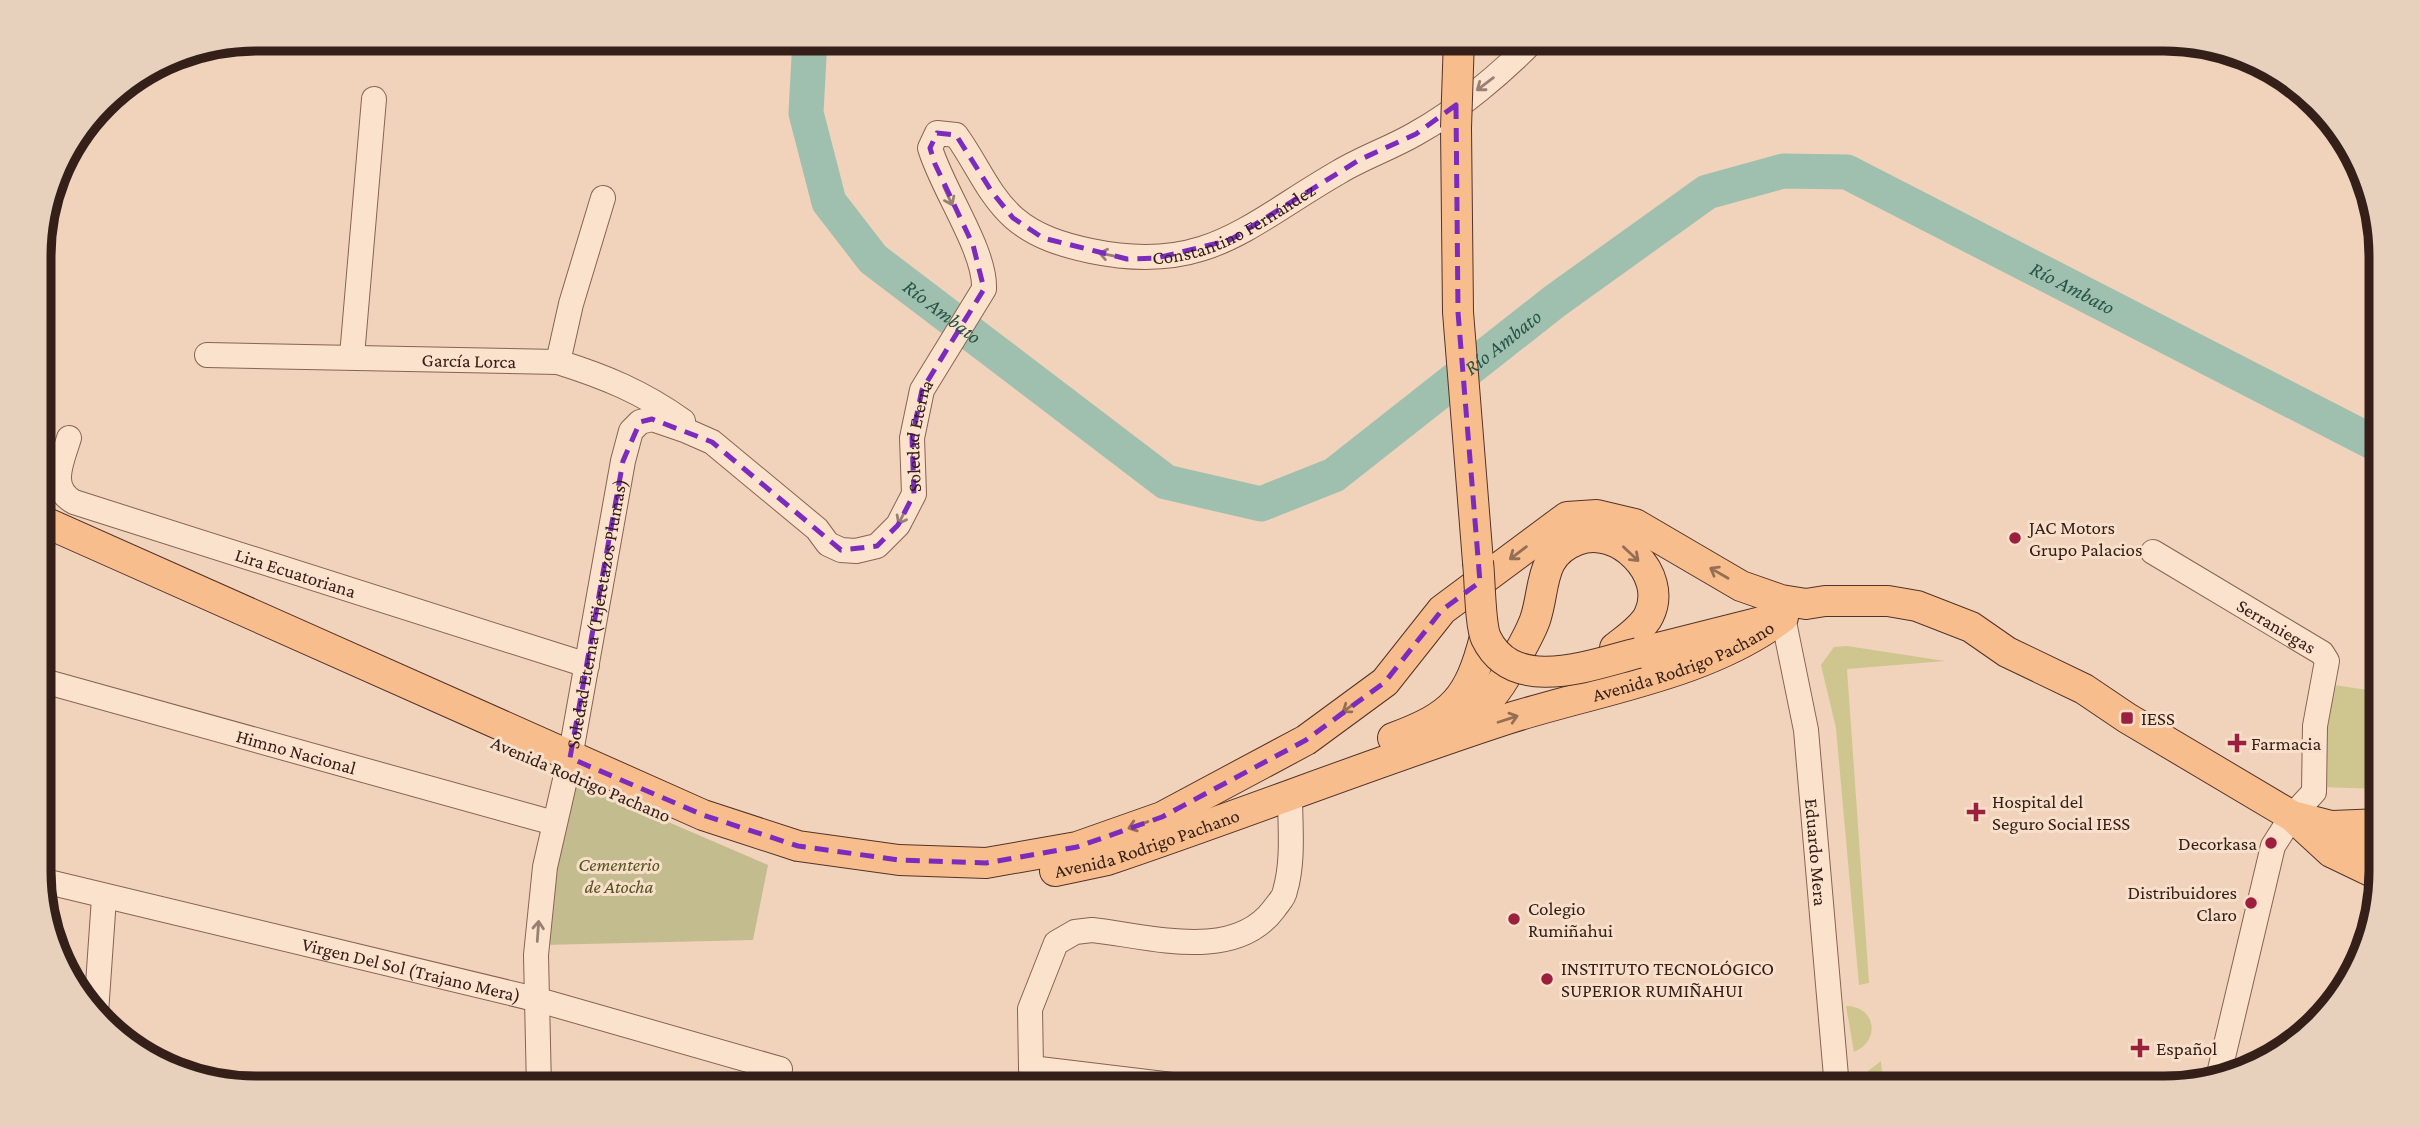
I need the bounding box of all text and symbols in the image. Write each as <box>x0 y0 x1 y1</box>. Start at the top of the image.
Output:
one-way arrow <box>1476 76 1495 91</box>
street label: Constantino Fernández <box>1152 179 1319 268</box>
one-way arrow <box>942 185 955 206</box>
one-way arrow <box>1098 247 1121 261</box>
water label: Río Ambato <box>2026 256 2119 320</box>
water label: Río Ambato <box>898 274 986 349</box>
water label: Río Ambato <box>1459 304 1546 380</box>
street label: García Lorca <box>422 349 517 372</box>
street label: Soledad Eterna <box>901 375 937 493</box>
street label: Soledad Eterna (Tijeretazos Plumas) <box>561 477 631 750</box>
one-way arrow <box>896 504 910 525</box>
place label: JAC Motors Grupo Palacios <box>2027 517 2142 560</box>
marker: JAC Motors Grupo Palacios <box>2007 530 2023 546</box>
street label: Lira Ecuatoriana <box>233 543 359 602</box>
one-way arrow <box>1509 546 1527 561</box>
one-way arrow <box>1622 546 1640 562</box>
one-way arrow <box>1709 566 1730 579</box>
street label: Serraniegas <box>2233 594 2320 657</box>
street label: Avenida Rodrigo Pachano <box>1590 616 1778 705</box>
one-way arrow <box>1342 698 1361 713</box>
place label: IESS <box>2141 708 2175 729</box>
marker: IESS <box>2119 710 2135 726</box>
one-way arrow <box>1497 712 1519 724</box>
street label: Himno Nacional <box>234 725 359 778</box>
street label: Avenida Rodrigo Pachano <box>488 732 674 826</box>
place label: Farmacia <box>2251 733 2321 754</box>
marker: Farmacia <box>2229 735 2245 751</box>
place label: Hospital del Seguro Social IESS <box>1992 791 2130 834</box>
street label: Eduardo Mera <box>1801 798 1832 907</box>
marker: Hospital del Seguro Social IESS <box>1966 802 1986 822</box>
street label: Avenida Rodrigo Pachano <box>1052 804 1242 881</box>
one-way arrow <box>1127 820 1149 832</box>
place label: Decorkasa <box>2178 833 2257 854</box>
marker: Decorkasa <box>2263 835 2279 851</box>
park label: Cementerio de Atocha <box>578 854 660 897</box>
place label: Distribuidores Claro <box>2128 882 2237 925</box>
marker: Distribuidores Claro <box>2243 895 2259 911</box>
place label: Colegio Rumiñahui <box>1528 898 1613 941</box>
marker: Colegio Rumiñahui <box>1506 911 1522 927</box>
one-way arrow <box>532 920 545 943</box>
street label: Virgen Del Sol (Trajano Mera) <box>300 933 523 1007</box>
place label: INSTITUTO TECNOLÓGICO SUPERIOR RUMIÑAHUI <box>1561 958 1774 1001</box>
marker: INSTITUTO TECNOLÓGICO SUPERIOR RUMIÑAHUI <box>1539 971 1555 987</box>
marker: Español <box>2130 1038 2150 1058</box>
place label: Español <box>2156 1038 2217 1059</box>

